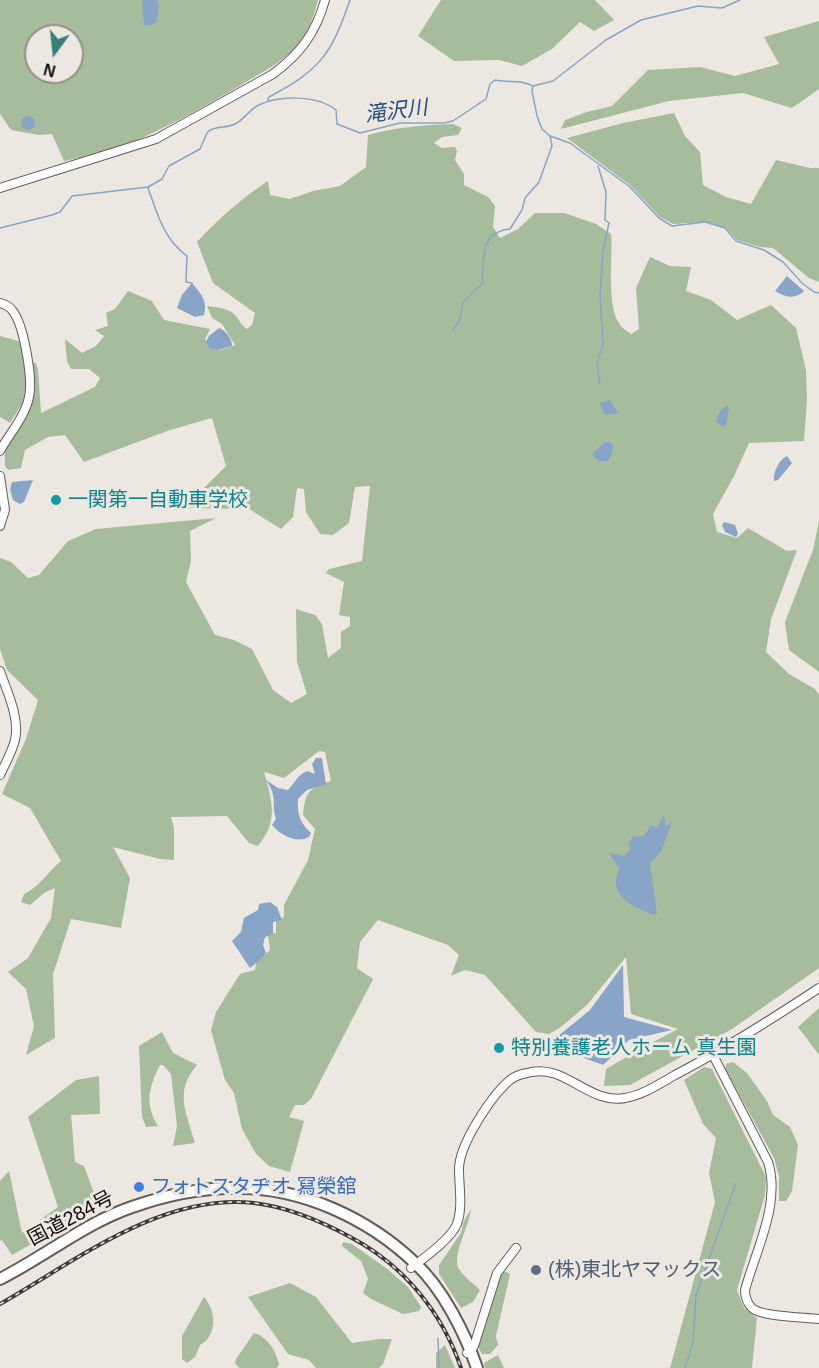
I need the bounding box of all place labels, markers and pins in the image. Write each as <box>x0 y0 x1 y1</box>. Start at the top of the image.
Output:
place label: 一関第一自動車学校 <box>68 488 248 512</box>
marker: 一関第一自動車学校 <box>49 493 63 507</box>
place label: 特別養護老人ホーム 真生園 <box>511 1036 757 1060</box>
marker: 特別養護老人ホーム 真生園 <box>492 1041 506 1055</box>
place label: フォトスタヂオ 冩榮舘 <box>151 1175 357 1199</box>
marker: フォトスタヂオ 冩榮舘 <box>132 1180 146 1194</box>
place label: (株)東北ヤマックス <box>548 1258 721 1282</box>
marker: (株)東北ヤマックス <box>529 1263 543 1277</box>

